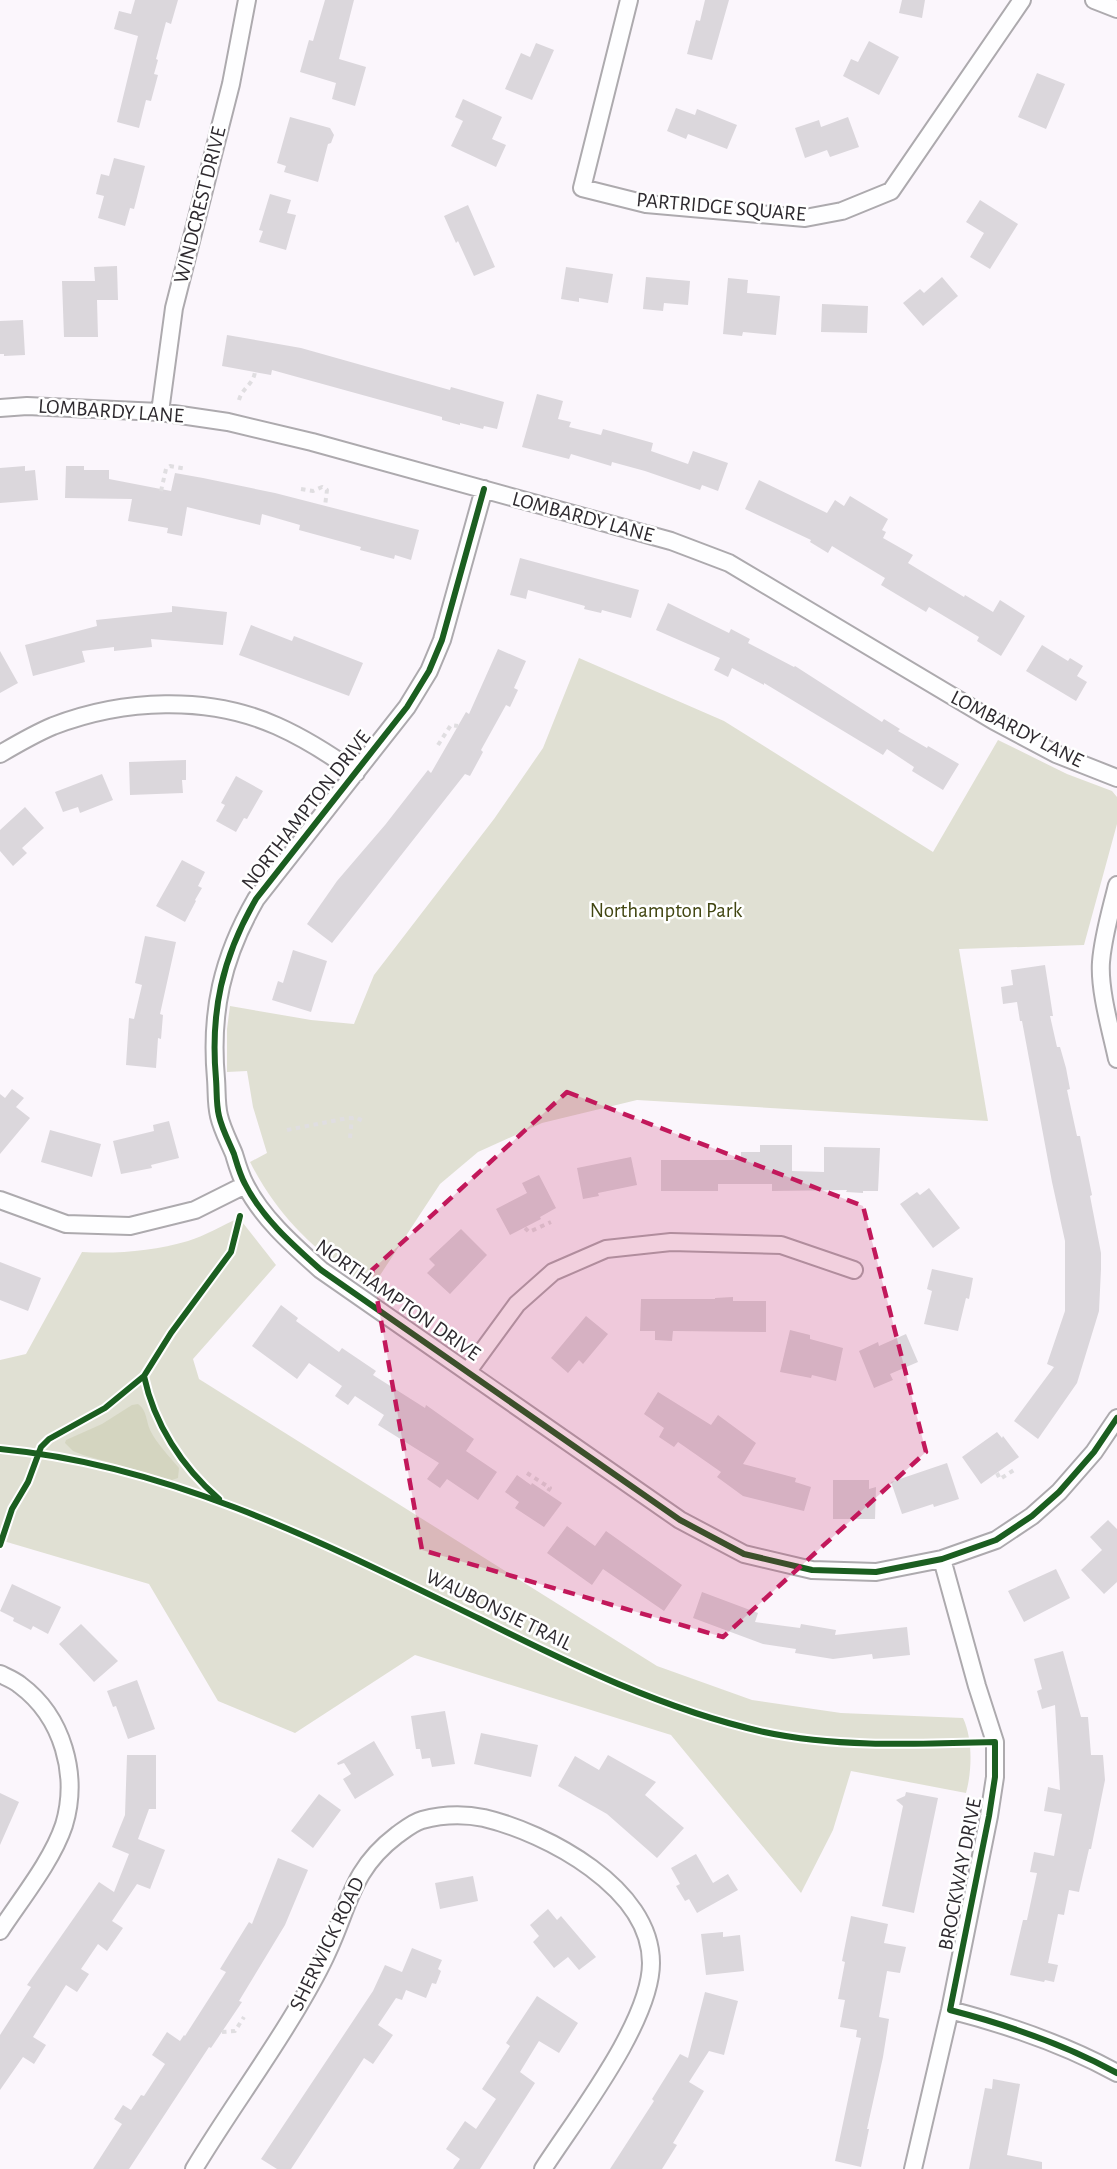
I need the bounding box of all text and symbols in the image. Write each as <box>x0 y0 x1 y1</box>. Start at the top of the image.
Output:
street label: WINDCREST DRIVE <box>170 124 230 286</box>
street label: PARTRIDGE SQUARE <box>635 189 807 225</box>
street label: LOMBARDY LANE <box>38 395 184 427</box>
street label: LOMBARDY LANE <box>510 488 656 546</box>
street label: LOMBARDY LANE <box>947 687 1087 771</box>
street label: NORTHAMPTON DRIVE <box>238 727 374 893</box>
park label: Northampton Park <box>590 900 743 921</box>
street label: NORTHAMPTON DRIVE <box>312 1235 484 1365</box>
street label: WAUBONSIE TRAIL <box>423 1566 576 1655</box>
street label: BROCKWAY DRIVE <box>935 1796 985 1952</box>
street label: SHERWICK ROAD <box>286 1874 368 2014</box>

